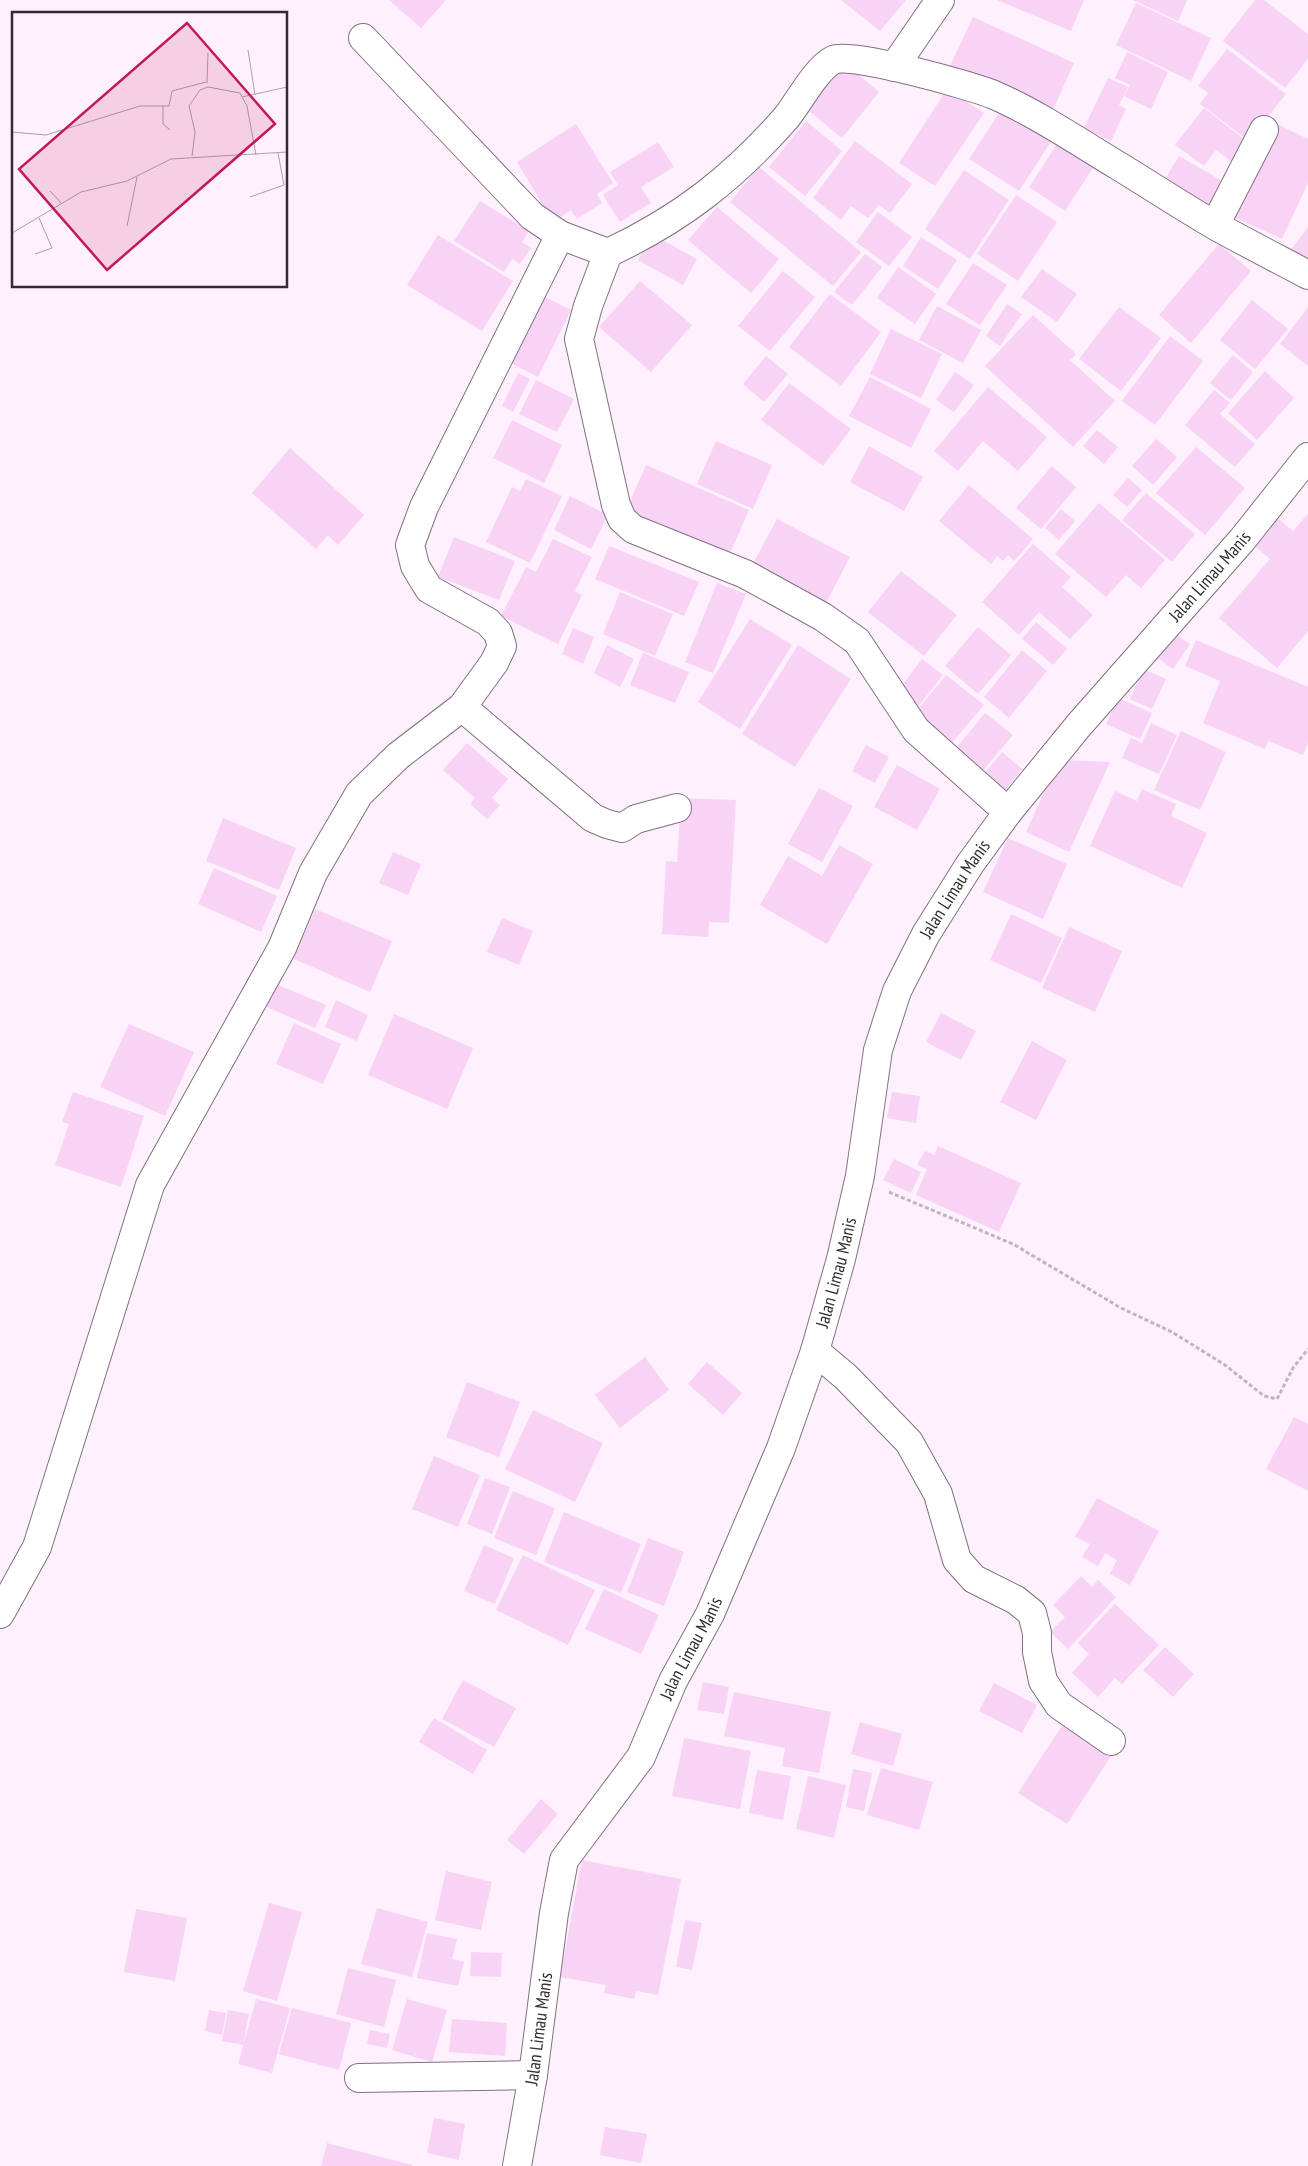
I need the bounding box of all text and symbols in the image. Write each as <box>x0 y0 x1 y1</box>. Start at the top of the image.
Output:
inset map <box>12 12 288 288</box>
street label: Jalan Limau Manis <box>1163 526 1256 627</box>
street label: Jalan Limau Manis <box>913 835 995 943</box>
street label: Jalan Limau Manis <box>810 1215 861 1331</box>
street label: Jalan Limau Manis <box>654 1593 727 1704</box>
street label: Jalan Limau Manis <box>519 1971 557 2088</box>

